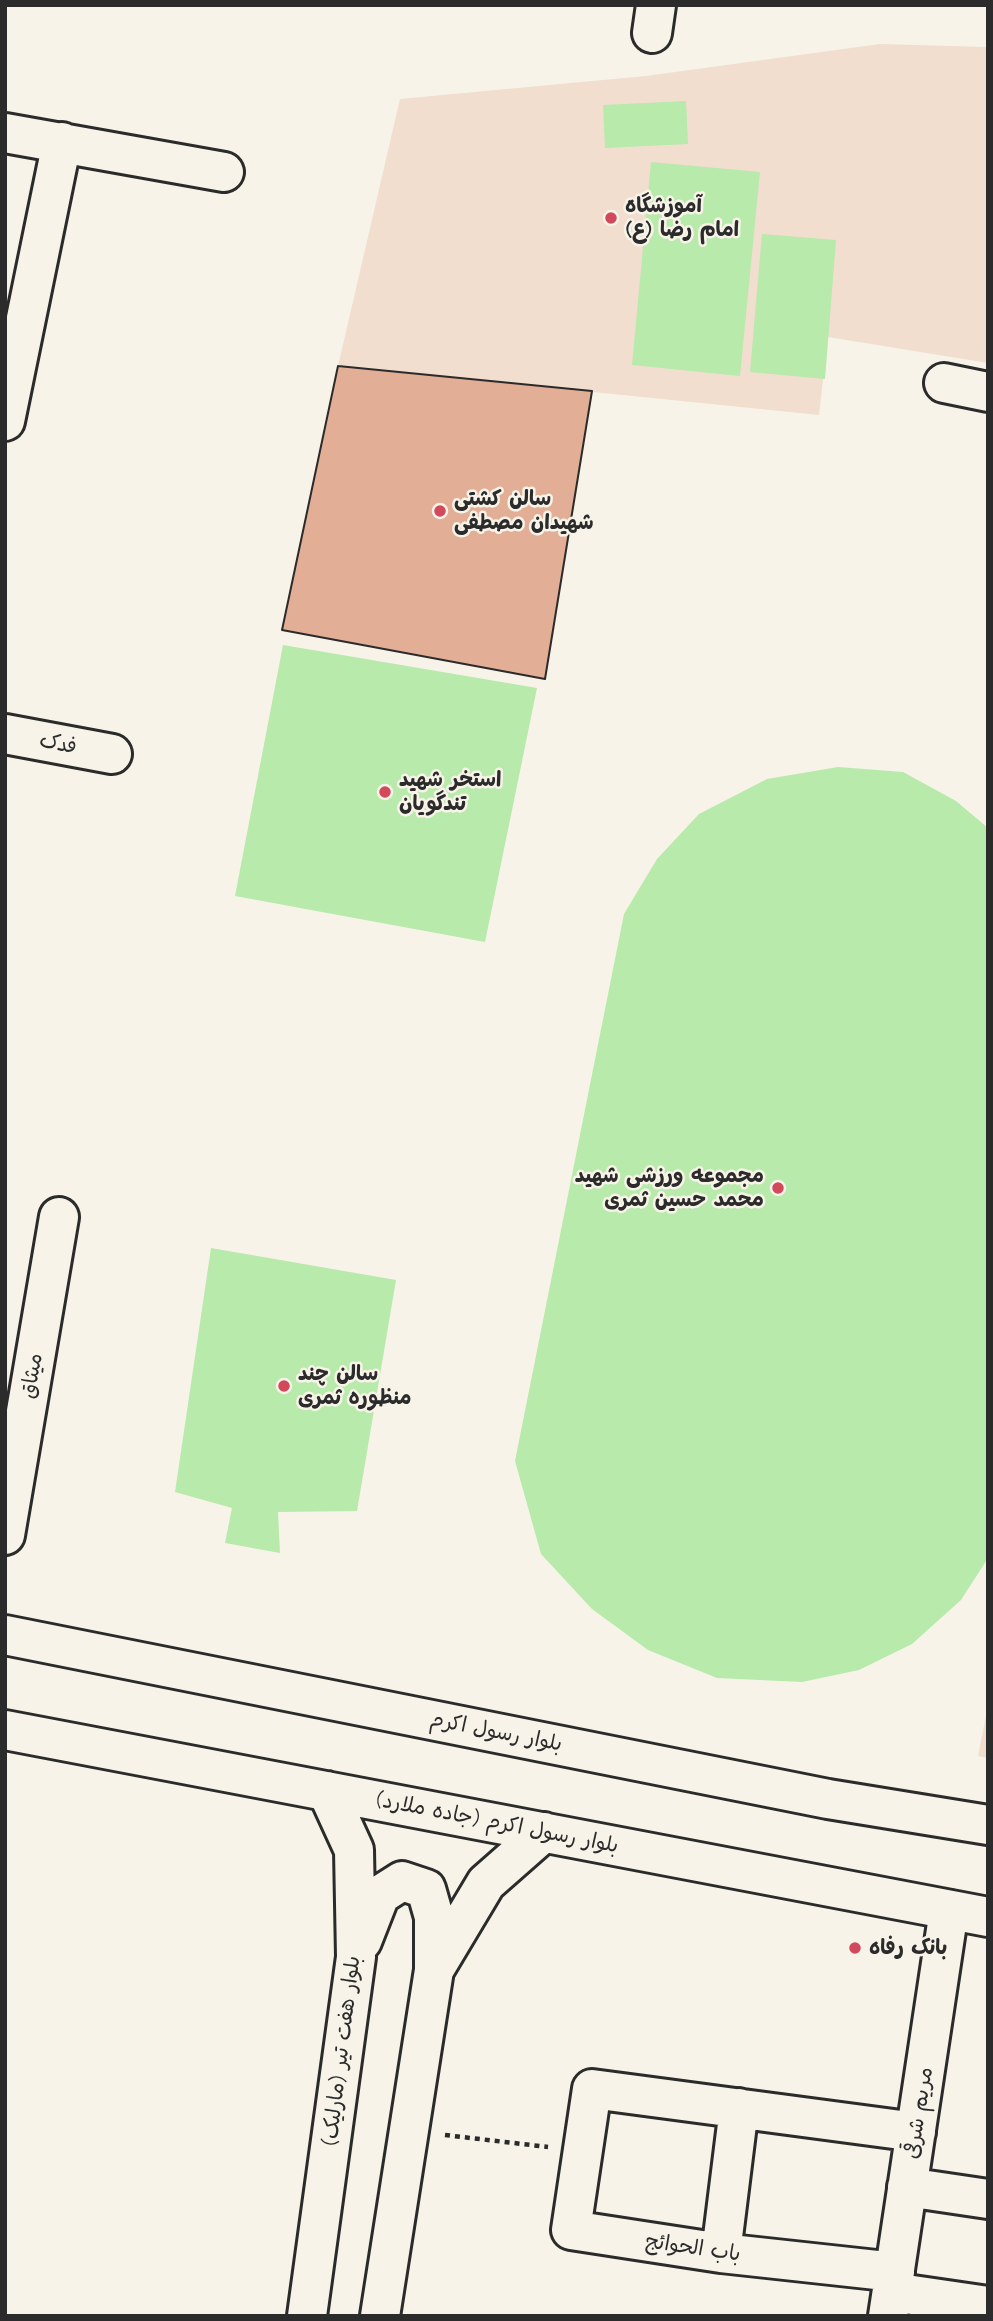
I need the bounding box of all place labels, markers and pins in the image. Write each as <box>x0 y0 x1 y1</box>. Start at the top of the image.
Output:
place label: آموزشگاه امام رضا (ع) <box>625 193 739 243</box>
marker: آموزشگاه امام رضا (ع) <box>603 210 619 226</box>
place label: سالن کشتی شهیدان مصطفی <box>454 486 594 536</box>
marker: سالن کشتی شهیدان مصطفی <box>432 503 448 519</box>
place label: استخر شهید تندگویان <box>399 767 501 817</box>
marker: استخر شهید تندگویان <box>377 784 393 800</box>
place label: مجموعه ورزشی شهید محمد حسین ثمری <box>575 1163 764 1213</box>
marker: مجموعه ورزشی شهید محمد حسین ثمری <box>770 1180 786 1196</box>
place label: سالن چند منظوره ثمری <box>298 1361 412 1411</box>
marker: سالن چند منظوره ثمری <box>276 1378 292 1394</box>
place label: بانک رفاه <box>869 1935 947 1961</box>
marker: بانک رفاه <box>847 1940 863 1956</box>

